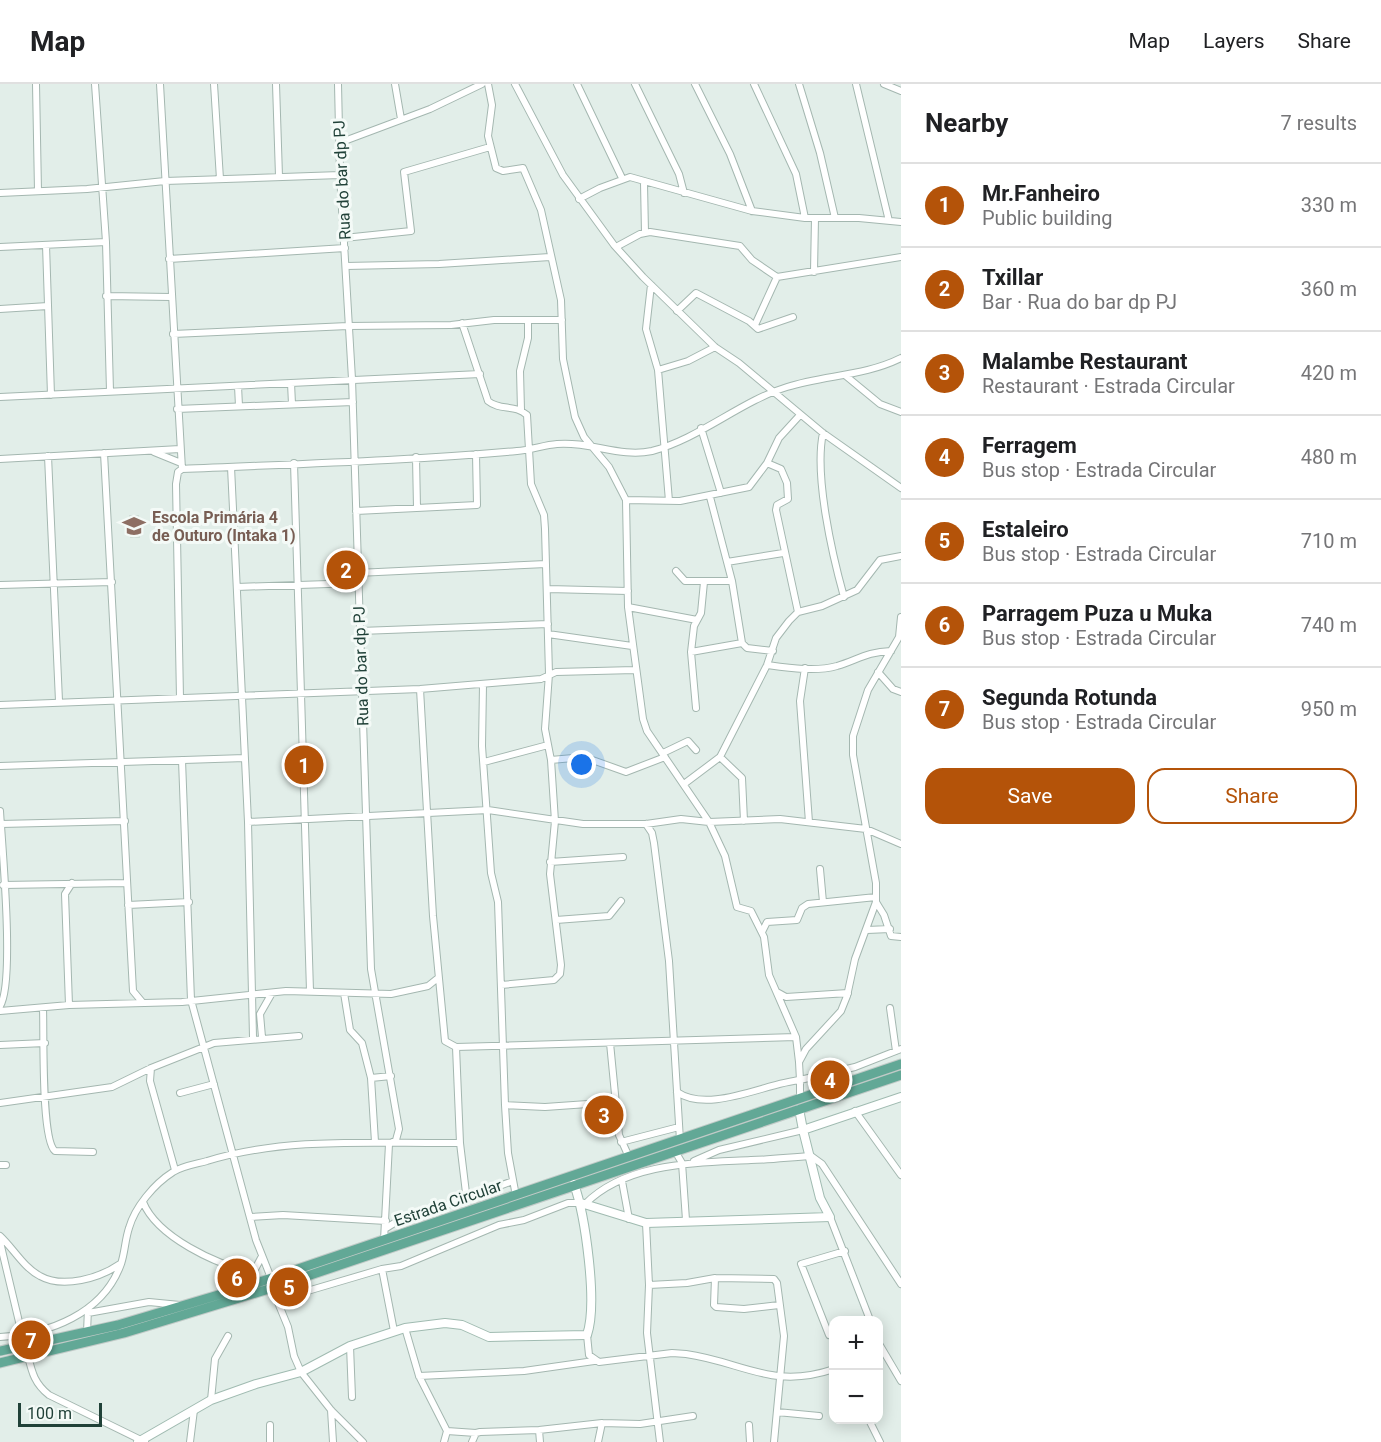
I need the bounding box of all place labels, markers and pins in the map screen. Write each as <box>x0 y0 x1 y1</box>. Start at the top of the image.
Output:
place label: Escola Primária 4 de Outuro (Intaka 1) <box>152 508 296 545</box>
school or university icon: Escola Primária 4 de Outuro (Intaka 1) <box>121 513 147 539</box>
pin: 2 <box>326 548 366 592</box>
pin: 1 <box>284 742 324 788</box>
pin: 4 <box>810 1058 850 1102</box>
pin: 3 <box>584 1092 624 1138</box>
pin: 6 <box>218 1256 256 1300</box>
pin: 5 <box>270 1264 308 1310</box>
pin: 7 <box>12 1318 51 1362</box>

